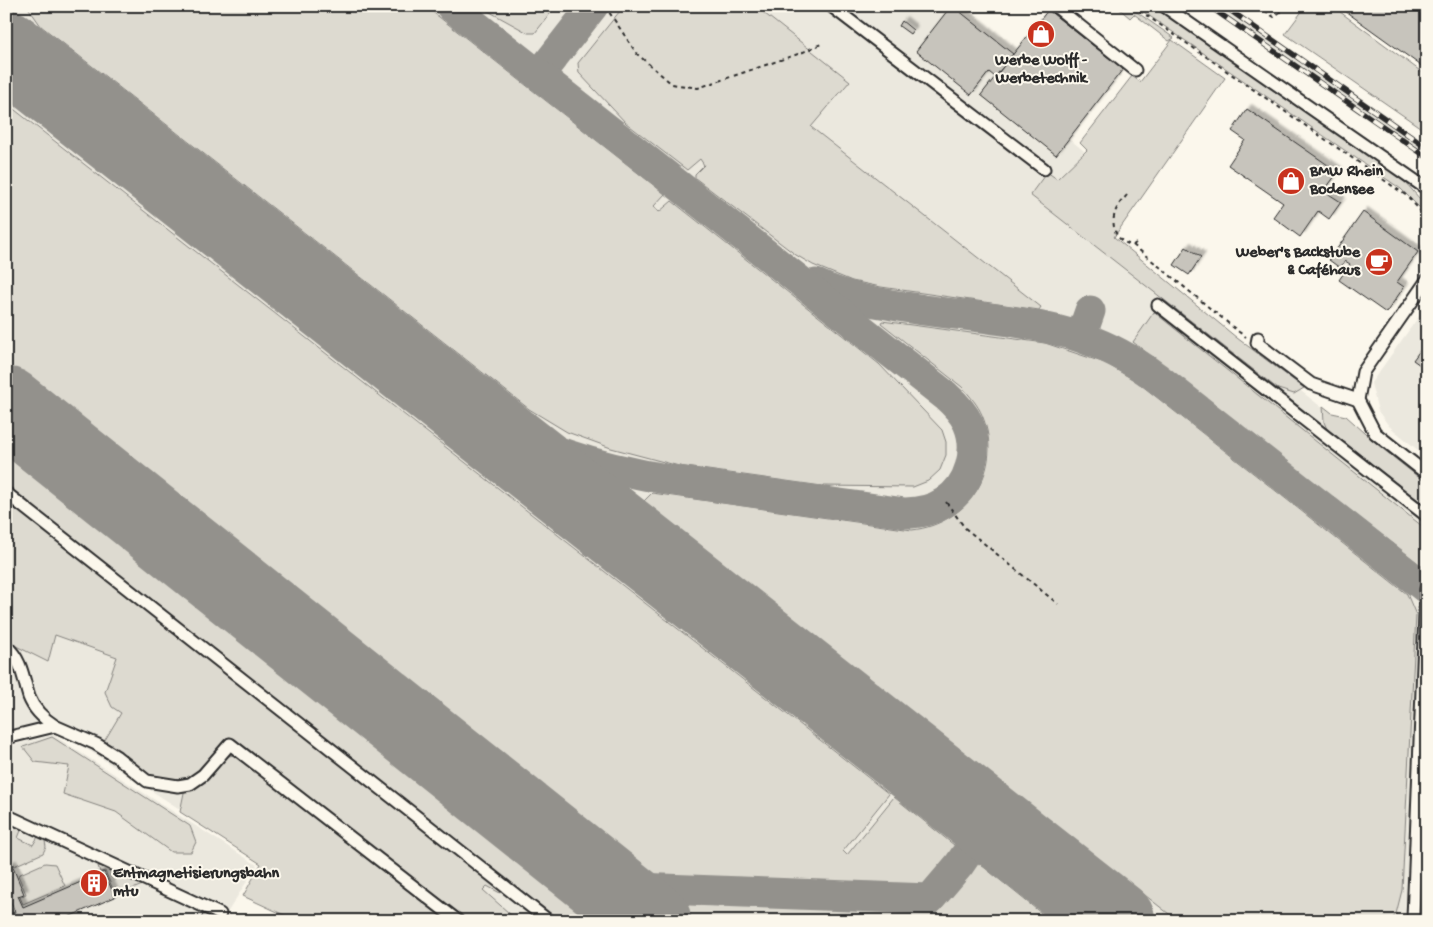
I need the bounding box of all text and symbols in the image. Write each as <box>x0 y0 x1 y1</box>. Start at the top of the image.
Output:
shop icon: Werbe Wolff - Werbetechnik <box>1026 19 1056 49</box>
place label: Werbe Wolff - Werbetechnik <box>994 51 1088 89</box>
place label: BMW Rhein Bodensee <box>1309 163 1383 200</box>
shop icon: BMW Rhein Bodensee <box>1276 166 1306 196</box>
place label: Weber's Backstube & Caféhaus <box>1235 244 1361 281</box>
cafe icon: Weber's Backstube & Caféhaus <box>1364 247 1394 277</box>
place label: Entmagnetisierungsbahn mtu <box>113 865 280 902</box>
building icon: Entmagnetisierungsbahn mtu <box>79 868 109 898</box>

